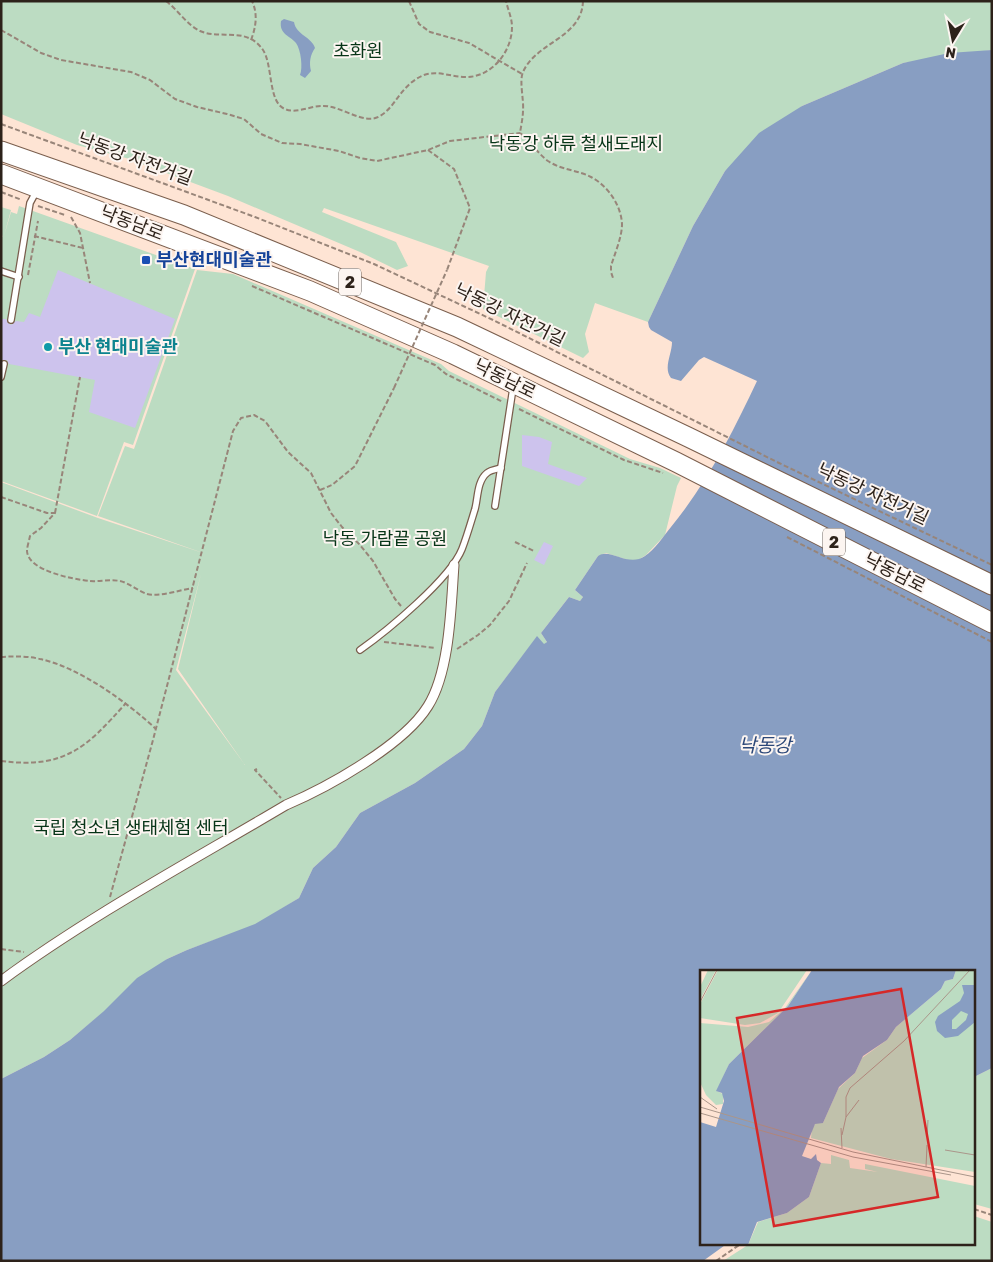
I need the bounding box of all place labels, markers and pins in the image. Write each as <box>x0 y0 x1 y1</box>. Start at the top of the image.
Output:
place label: 부산현대미술관 <box>156 249 272 271</box>
marker: 부산현대미술관 <box>140 254 152 266</box>
place label: 부산 현대미술관 <box>58 336 178 358</box>
marker: 부산 현대미술관 <box>42 341 54 353</box>

